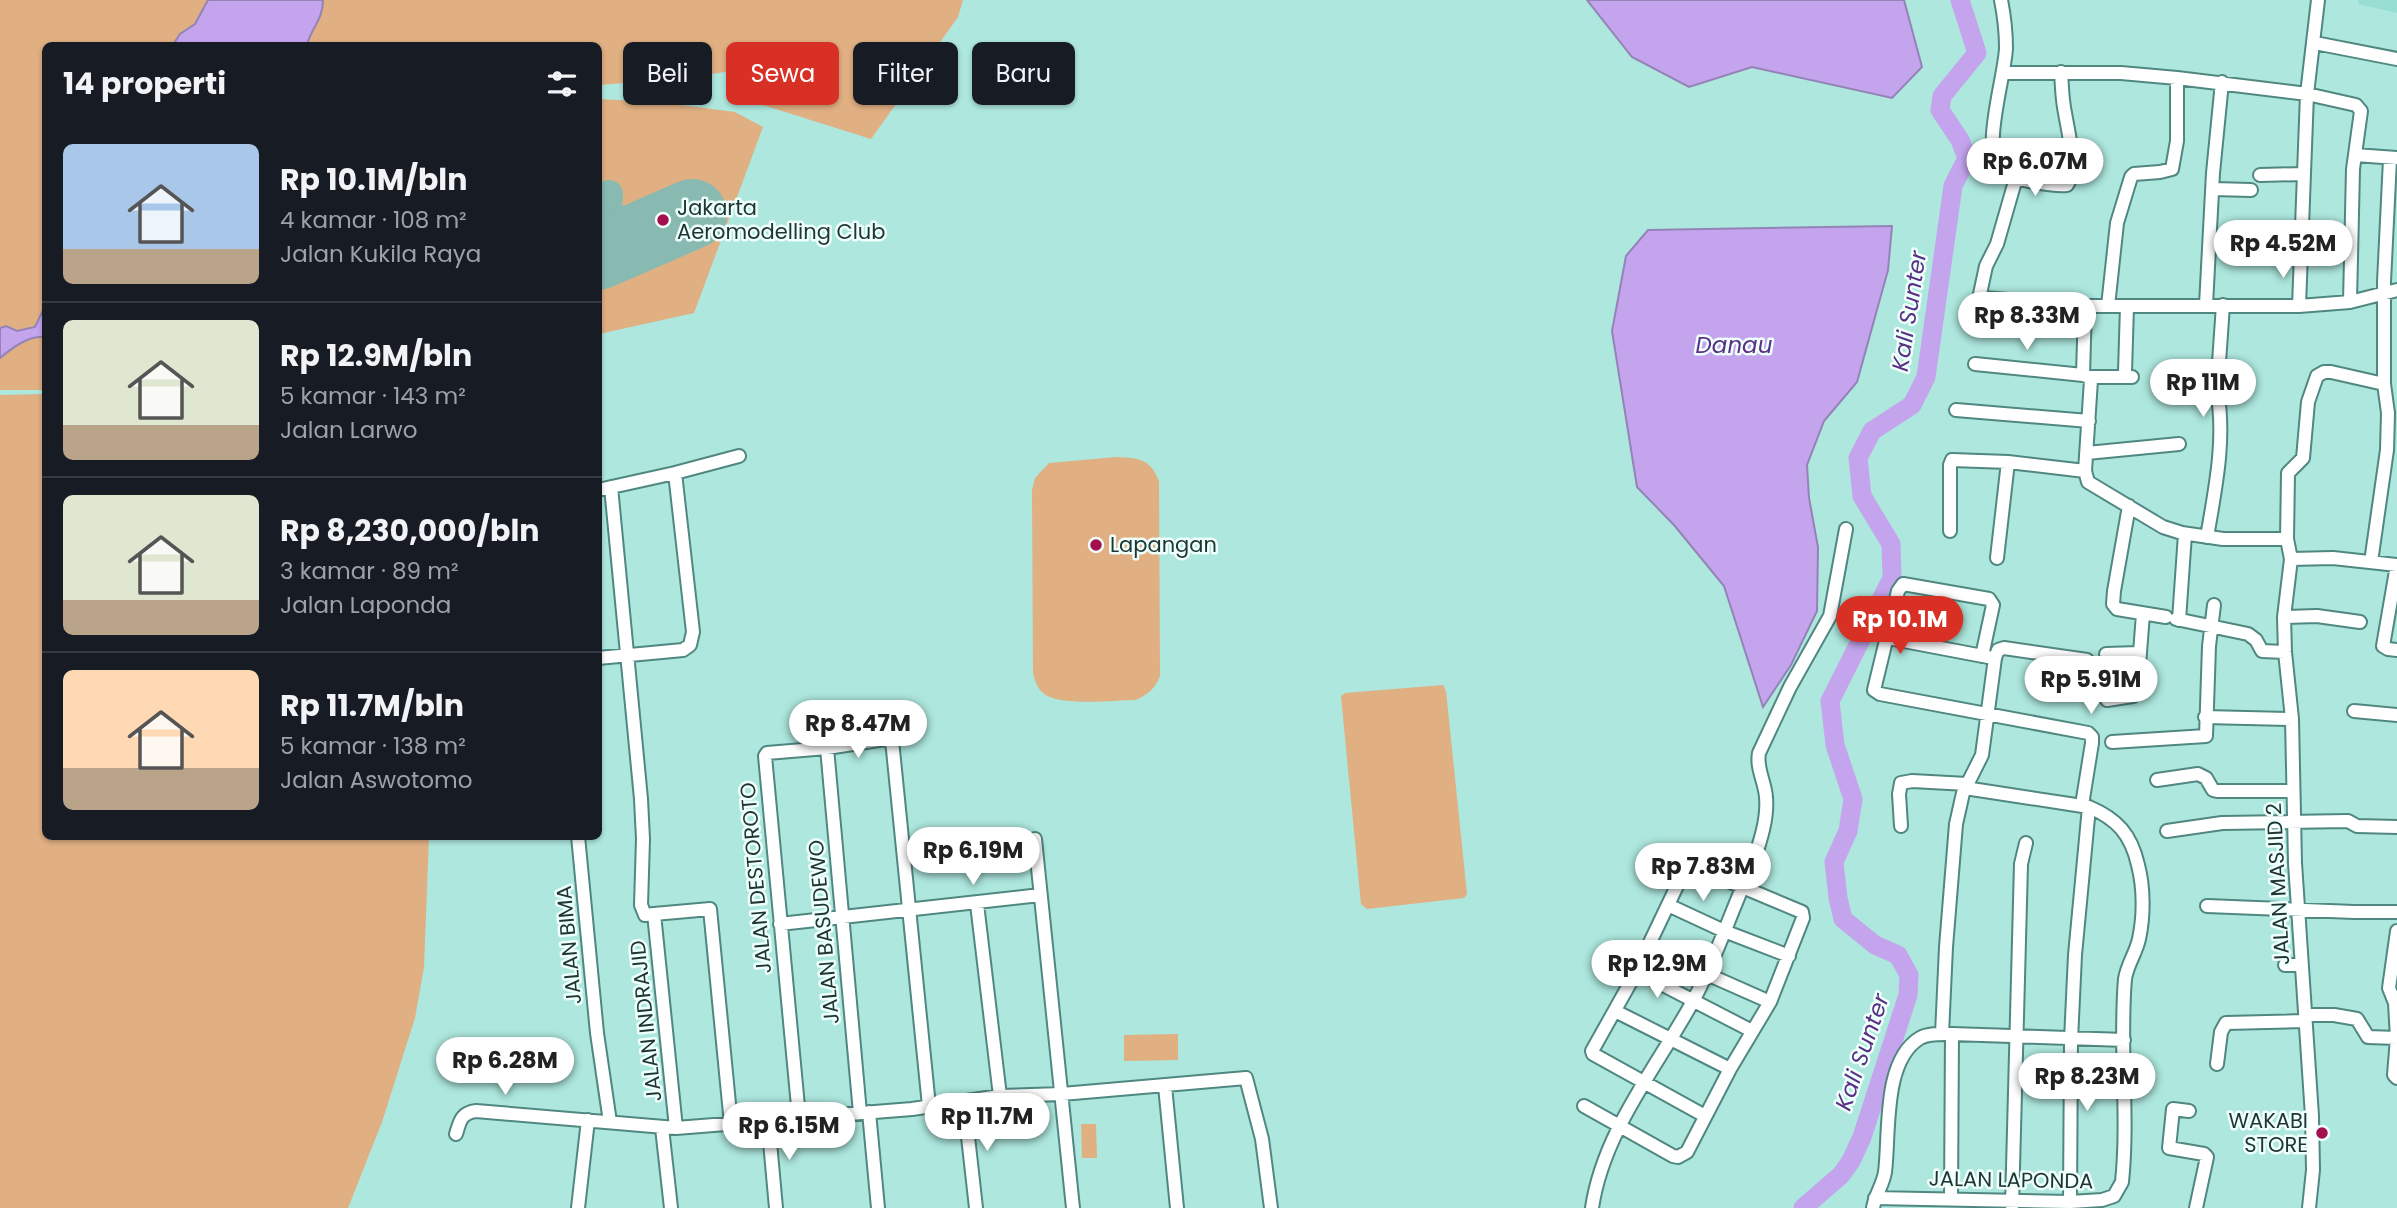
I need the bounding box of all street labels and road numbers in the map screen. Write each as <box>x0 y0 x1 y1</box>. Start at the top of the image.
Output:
street label: JALAN DESTOROTO <box>733 781 778 975</box>
street label: JALAN MASJID 2 <box>2259 802 2296 966</box>
street label: JALAN BASUDEWO <box>801 839 846 1025</box>
street label: JALAN BIMA <box>549 884 588 1006</box>
street label: JALAN INDRAJID <box>623 939 668 1103</box>
street label: JALAN LAPONDA <box>1928 1164 2094 1195</box>

